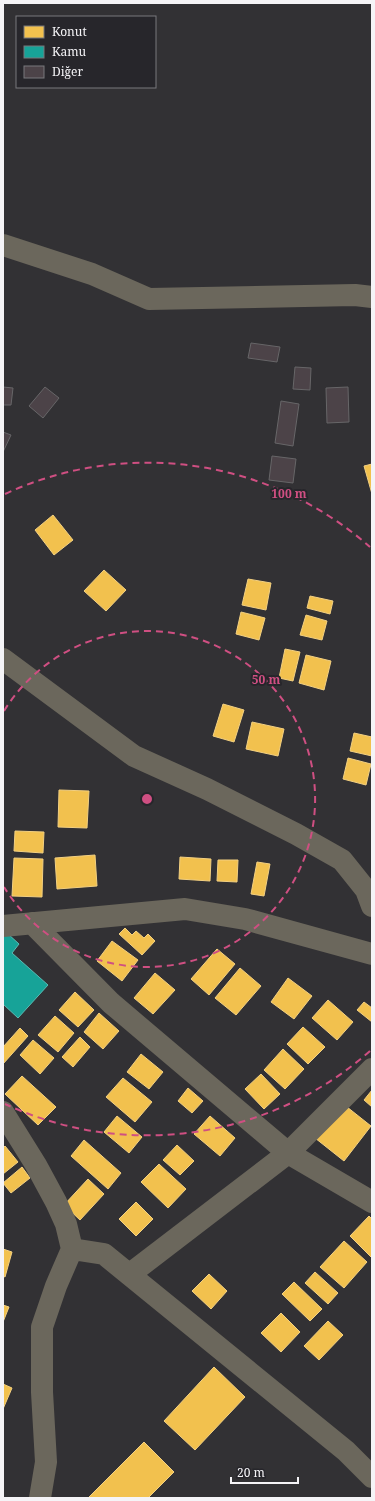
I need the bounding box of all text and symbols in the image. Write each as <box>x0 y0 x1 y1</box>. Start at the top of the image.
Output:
legend <box>16 16 156 88</box>
text: Konut <box>52 23 87 40</box>
text: Kamu <box>52 43 86 60</box>
text: Diğer <box>52 63 83 80</box>
text: 100 m <box>271 485 307 502</box>
text: 50 m <box>252 671 280 688</box>
centre of rings <box>140 792 154 806</box>
scale bar <box>231 1459 298 1485</box>
text: 20 m <box>237 1464 265 1481</box>

